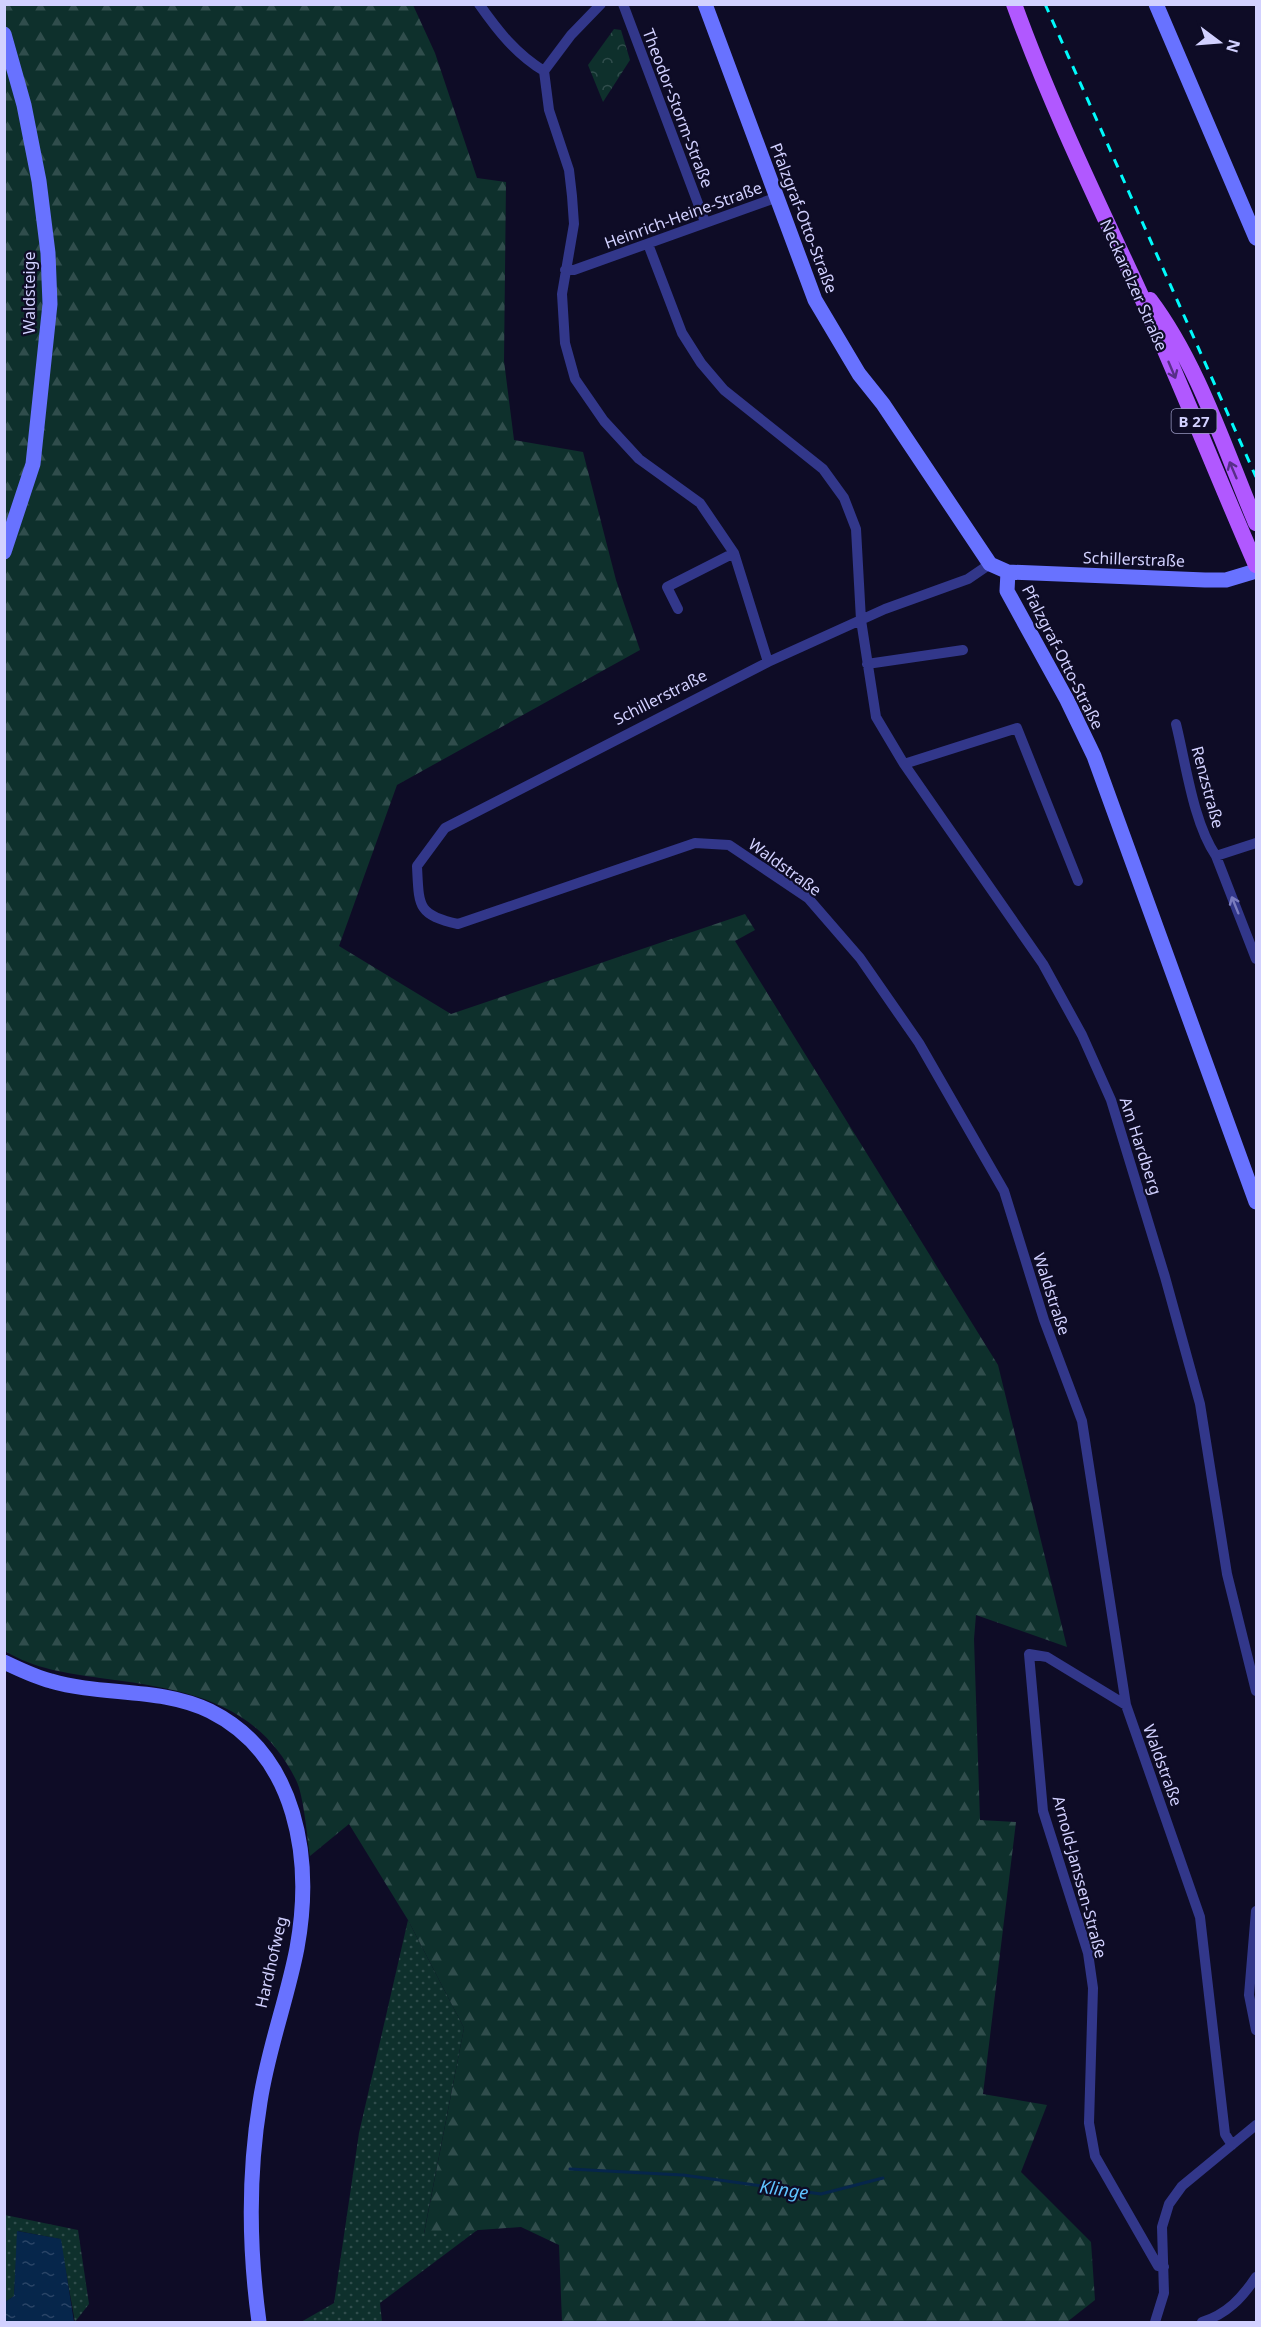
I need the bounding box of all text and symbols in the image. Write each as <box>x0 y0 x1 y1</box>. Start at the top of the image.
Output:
north arrow <box>1189 12 1249 72</box>
street label: Theodor-Storm-Straße <box>638 25 718 191</box>
text: N <box>1221 37 1246 55</box>
street label: Pfalzgraf-Otto-Straße <box>765 140 843 296</box>
street label: Heinrich-Heine-Straße <box>601 176 765 254</box>
street label: Neckarelzer Straße <box>1095 216 1173 354</box>
street label: Waldsteige <box>18 252 40 334</box>
one-way arrow <box>1167 360 1178 378</box>
road number: B 27 <box>1172 409 1216 433</box>
one-way arrow <box>1227 461 1239 479</box>
street label: Schillerstraße <box>1083 546 1185 572</box>
street label: Pfalzgraf-Otto-Straße <box>1017 581 1109 733</box>
street label: Schillerstraße <box>609 664 711 730</box>
street label: Renzstraße <box>1186 743 1230 831</box>
street label: Waldstraße <box>744 833 826 901</box>
one-way arrow <box>1229 896 1240 915</box>
street label: Am Hardberg <box>1115 1094 1167 1198</box>
street label: Waldstraße <box>1028 1250 1076 1338</box>
street label: Waldstraße <box>1138 1721 1188 1809</box>
street label: Arnold-Janssen-Straße <box>1048 1793 1112 1961</box>
street label: Hardhofweg <box>250 1914 292 2010</box>
water label: Klinge <box>758 2174 810 2204</box>

